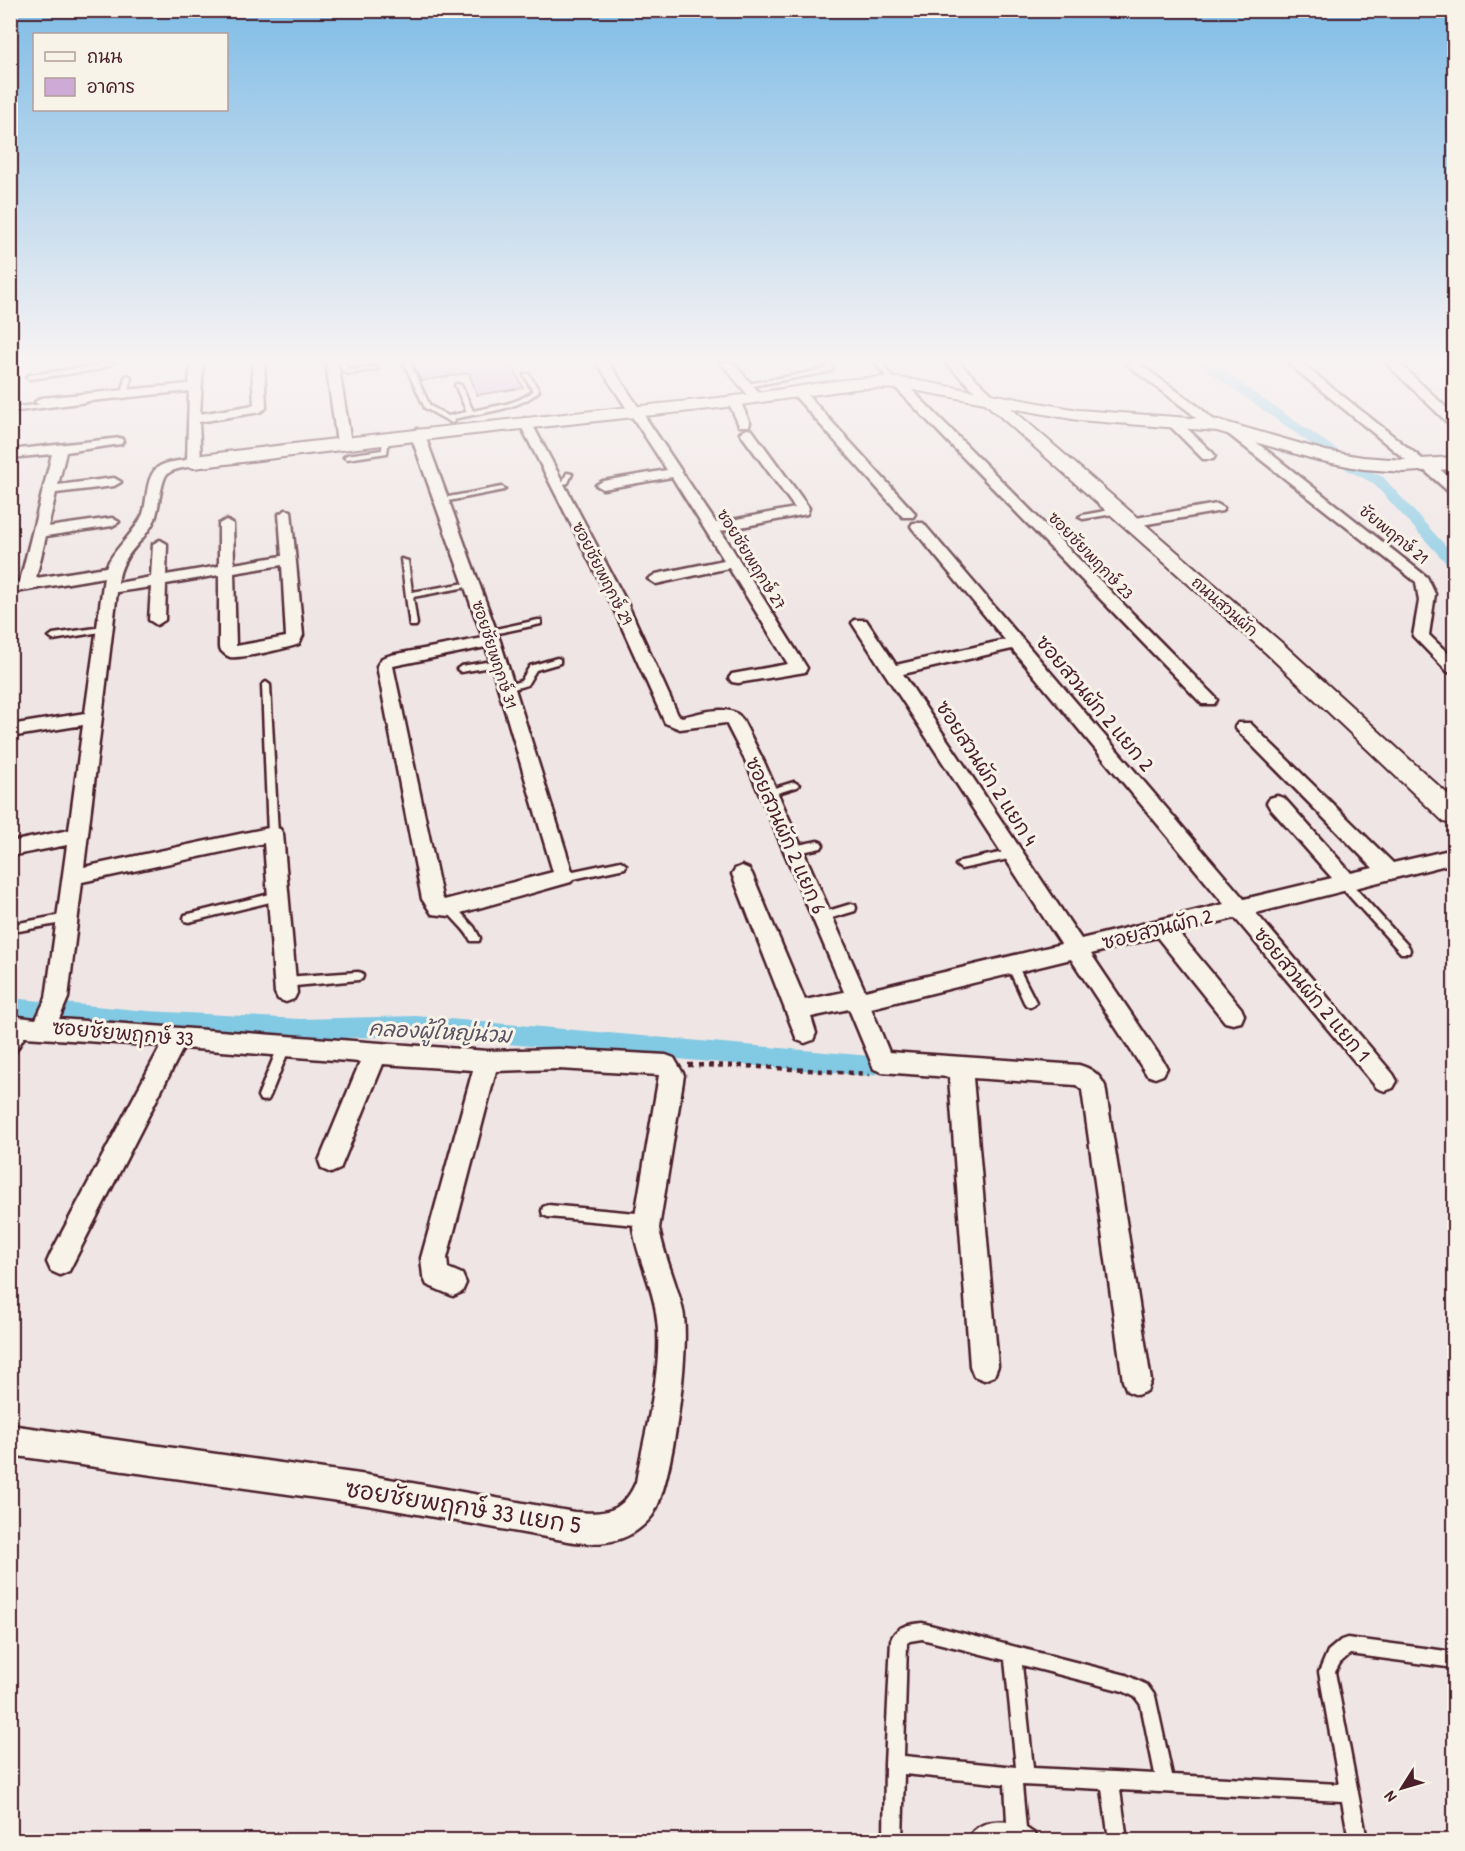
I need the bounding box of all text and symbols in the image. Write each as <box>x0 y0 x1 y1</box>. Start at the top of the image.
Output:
legend <box>33 33 228 111</box>
text: ถนน <box>87 44 122 69</box>
text: อาคาร <box>87 74 135 99</box>
street label: ชัยพฤกษ์ 21 <box>1354 499 1433 569</box>
street label: ซอยชัยพฤกษ์ 27 <box>711 505 792 614</box>
street label: ซอยชัยพฤกษ์ 23 <box>1043 506 1138 604</box>
street label: ซอยชัยพฤกษ์ 29 <box>567 518 638 629</box>
street label: ถนนสวนผัก <box>1187 571 1263 641</box>
street label: ซอยชัยพฤกษ์ 31 <box>466 597 523 711</box>
street label: ซอยสวนผัก 2 แยก 2 <box>1030 629 1161 777</box>
street label: ซอยสวนผัก 2 แยก 4 <box>930 695 1045 851</box>
street label: ซอยสวนผัก 2 แยก 6 <box>740 752 833 917</box>
street label: ซอยสวนผัก 2 <box>1099 902 1215 955</box>
street label: ซอยสวนผัก 2 แยก 1 <box>1248 921 1377 1067</box>
street label: ซอยชัยพฤกษ์ 33 <box>51 1013 195 1053</box>
water label: คลองผู้ใหญ่น่วม <box>368 1013 514 1052</box>
street label: ซอยชัยพฤกษ์ 33 แยก 5 <box>343 1472 583 1541</box>
north arrow <box>1372 1758 1432 1818</box>
text: N <box>1378 1787 1401 1807</box>

